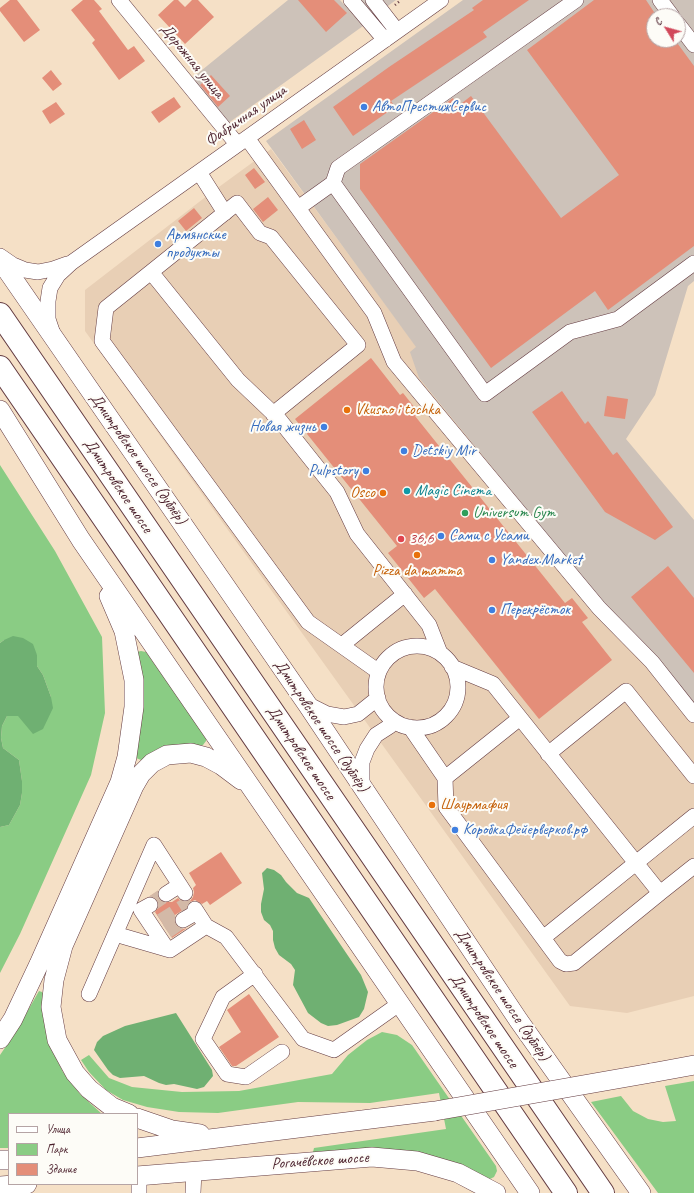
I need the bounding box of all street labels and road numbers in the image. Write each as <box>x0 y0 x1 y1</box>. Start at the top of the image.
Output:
street label: Дорожная улица <box>156 20 228 102</box>
street label: Фабричная улица <box>202 81 290 151</box>
street label: Дмитровское шоссе (дублёр) <box>85 390 191 528</box>
street label: Дмитровское шоссе <box>79 435 157 537</box>
street label: Дмитровское шоссе (дублёр) <box>269 656 373 796</box>
street label: Дмитровское шоссе <box>262 702 340 804</box>
street label: Дмитровское шоссе (дублёр) <box>450 925 554 1065</box>
street label: Дмитровское шоссе <box>445 970 523 1072</box>
street label: Рогачёвское шоссе <box>271 1148 369 1174</box>

